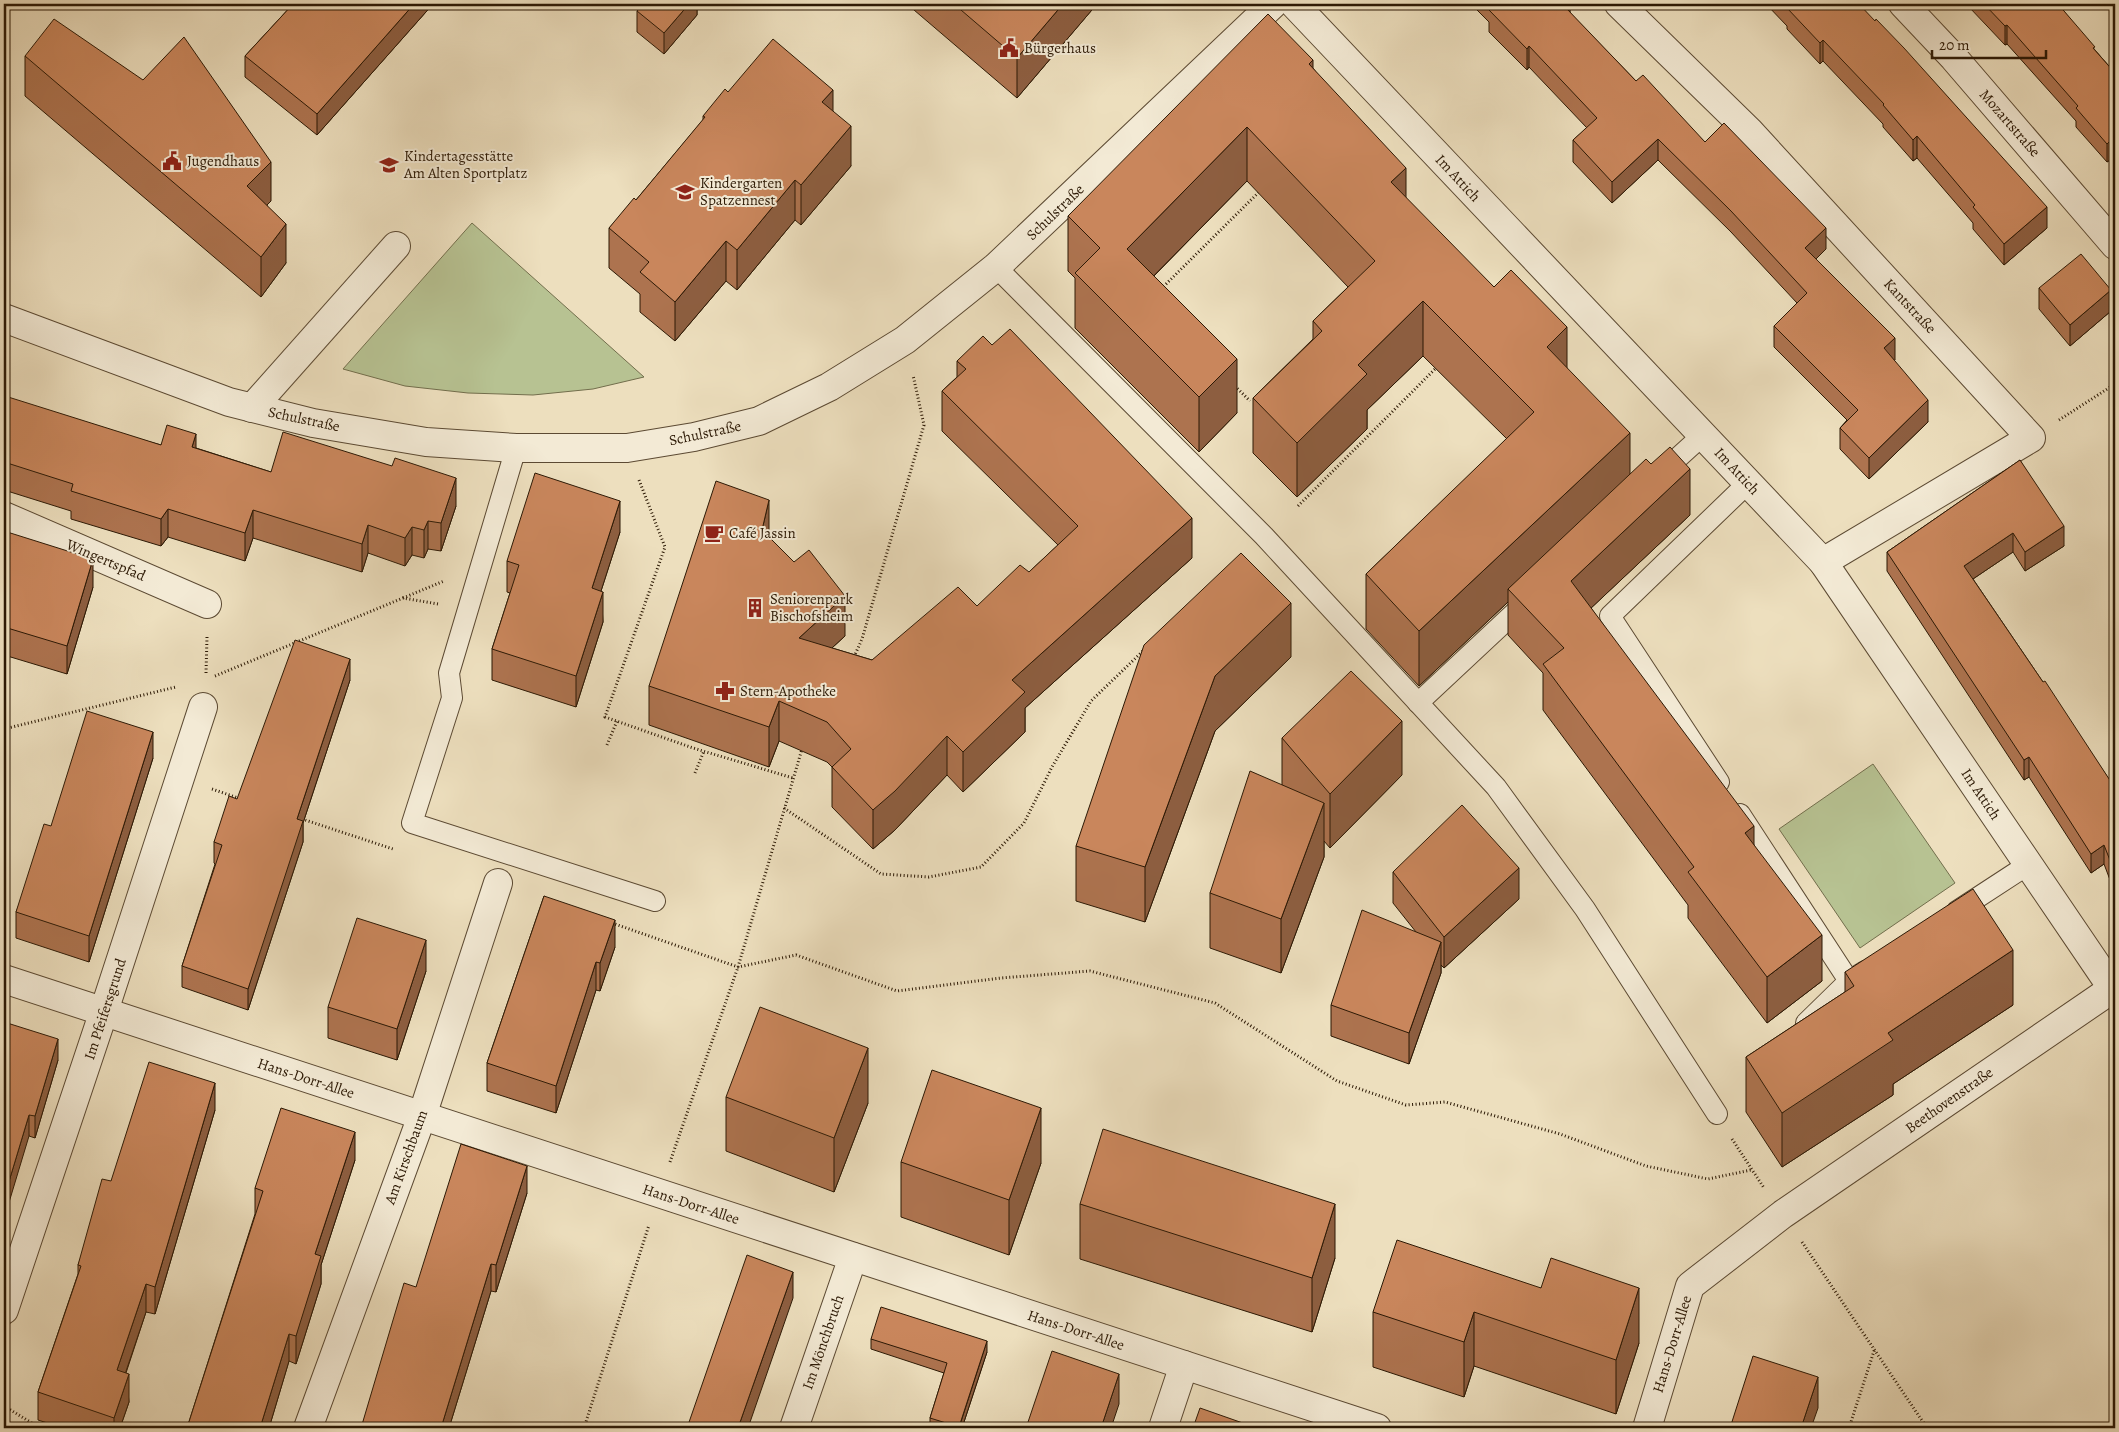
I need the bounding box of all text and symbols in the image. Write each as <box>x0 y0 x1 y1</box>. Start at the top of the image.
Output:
scale bar <box>1932 28 2045 60</box>
text: 20 m <box>1939 35 1970 55</box>
public building icon: Bürgerhaus <box>998 37 1020 59</box>
place label: Bürgerhaus <box>1024 38 1096 58</box>
street label: Mozartstraße <box>1975 85 2045 161</box>
place label: Kindertagesstätte Am Alten Sportplatz <box>403 146 527 183</box>
public building icon: Jugendhaus <box>161 150 183 172</box>
street label: Im Attich <box>1431 150 1485 206</box>
place label: Jugendhaus <box>187 151 259 171</box>
school or university icon: Kindertagesstätte Am Alten Sportplatz <box>378 154 400 176</box>
place label: Kindergarten Spatzennest <box>700 173 782 210</box>
street label: Schulstraße <box>1022 179 1088 245</box>
school or university icon: Kindergarten Spatzennest <box>674 181 696 203</box>
street label: Kantstraße <box>1879 274 1941 338</box>
street label: Schulstraße <box>266 402 342 436</box>
street label: Schulstraße <box>667 416 743 450</box>
street label: Im Attich <box>1710 443 1764 499</box>
cafe icon: Café Jassin <box>703 522 725 544</box>
place label: Café Jassin <box>729 523 796 543</box>
street label: Wingertspfad <box>62 534 150 586</box>
place label: Seniorenpark Bischofsheim <box>770 589 854 626</box>
building icon: Seniorenpark Bischofsheim <box>744 597 766 619</box>
pharmacy icon: Stern-Apotheke <box>714 680 736 702</box>
place label: Stern-Apotheke <box>740 681 836 701</box>
street label: Im Attich <box>1956 764 2006 824</box>
street label: Im Pfeifersgrund <box>79 955 131 1062</box>
street label: Hans-Dorr-Allee <box>255 1053 357 1103</box>
street label: Beethovenstraße <box>1901 1062 1997 1138</box>
street label: Am Kirschbaum <box>379 1107 432 1208</box>
street label: Hans-Dorr-Allee <box>640 1179 742 1229</box>
street label: Im Mönchbruch <box>797 1292 849 1392</box>
street label: Hans-Dorr-Allee <box>1648 1293 1696 1395</box>
street label: Hans-Dorr-Allee <box>1025 1305 1127 1355</box>

